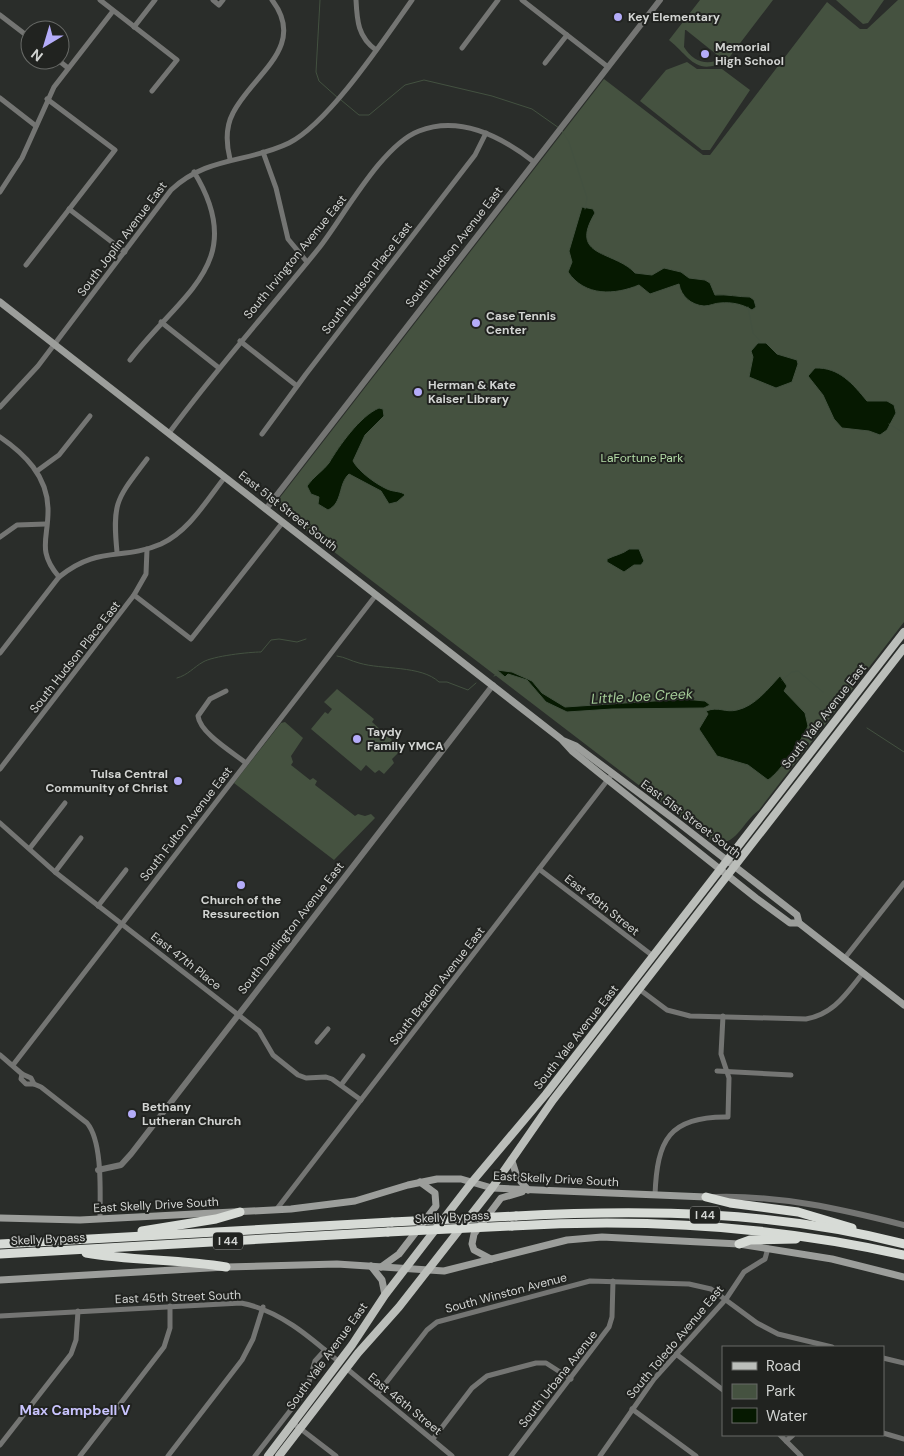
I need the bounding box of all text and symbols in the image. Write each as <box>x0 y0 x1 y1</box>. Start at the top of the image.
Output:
place label: Key Elementary <box>628 9 721 25</box>
marker: Key Elementary <box>612 11 624 23</box>
north arrow <box>20 20 70 70</box>
place label: Memorial High School <box>715 39 784 69</box>
text: N <box>27 45 47 65</box>
marker: Memorial High School <box>699 48 711 60</box>
street label: South Joplin Avenue East <box>74 178 171 300</box>
street label: South Hudson Avenue East <box>402 183 506 311</box>
street label: South Irvington Avenue East <box>240 191 350 322</box>
street label: South Hudson Place East <box>318 218 416 337</box>
place label: Case Tennis Center <box>486 308 556 338</box>
marker: Case Tennis Center <box>470 317 482 329</box>
place label: Herman & Kate Kaiser Library <box>428 377 516 407</box>
marker: Herman & Kate Kaiser Library <box>412 386 424 398</box>
park label: LaFortune Park <box>601 450 683 466</box>
street label: East 51st Street South <box>235 467 341 555</box>
street label: South Hudson Place East <box>26 597 124 716</box>
street label: South Yale Avenue East <box>778 660 870 772</box>
water label: Little Joe Creek <box>591 684 694 708</box>
place label: Taydy Family YMCA <box>367 724 444 754</box>
marker: Taydy Family YMCA <box>351 733 363 745</box>
street label: South Fulton Avenue East <box>136 763 236 885</box>
place label: Tulsa Central Community of Christ <box>45 766 168 796</box>
marker: Tulsa Central Community of Christ <box>172 775 184 787</box>
street label: East 51st Street South <box>638 776 744 862</box>
street label: South Darlington Avenue East <box>234 858 348 997</box>
street label: East 49th Street <box>561 871 643 939</box>
marker: Church of the Ressurection <box>235 879 247 891</box>
place label: Church of the Ressurection <box>201 892 281 922</box>
street label: South Braden Avenue East <box>386 923 488 1048</box>
street label: East 47th Place <box>147 928 225 994</box>
street label: South Yale Avenue East <box>530 981 622 1093</box>
place label: Bethany Lutheran Church <box>142 1099 241 1129</box>
marker: Bethany Lutheran Church <box>126 1108 138 1120</box>
street label: East Skelly Drive South <box>493 1168 619 1190</box>
street label: East Skelly Drive South <box>93 1194 219 1216</box>
road number: I 44 <box>690 1206 720 1224</box>
street label: Skelly Bypass <box>414 1207 490 1227</box>
street label: Skelly Bypass <box>10 1229 86 1249</box>
road number: I 44 <box>213 1232 243 1250</box>
street label: South Winston Avenue <box>443 1269 569 1317</box>
street label: South Toledo Avenue East <box>623 1282 727 1402</box>
street label: East 45th Street South <box>115 1287 241 1307</box>
street label: South Yale Avenue East <box>283 1299 371 1413</box>
street label: South Urbana Avenue <box>515 1327 601 1431</box>
legend <box>722 1346 884 1436</box>
text: Road <box>766 1356 801 1376</box>
street label: East 46th Street <box>365 1369 445 1439</box>
text: Park <box>766 1381 796 1401</box>
district label: Max Campbell V <box>19 1401 131 1419</box>
text: Water <box>766 1406 808 1426</box>

